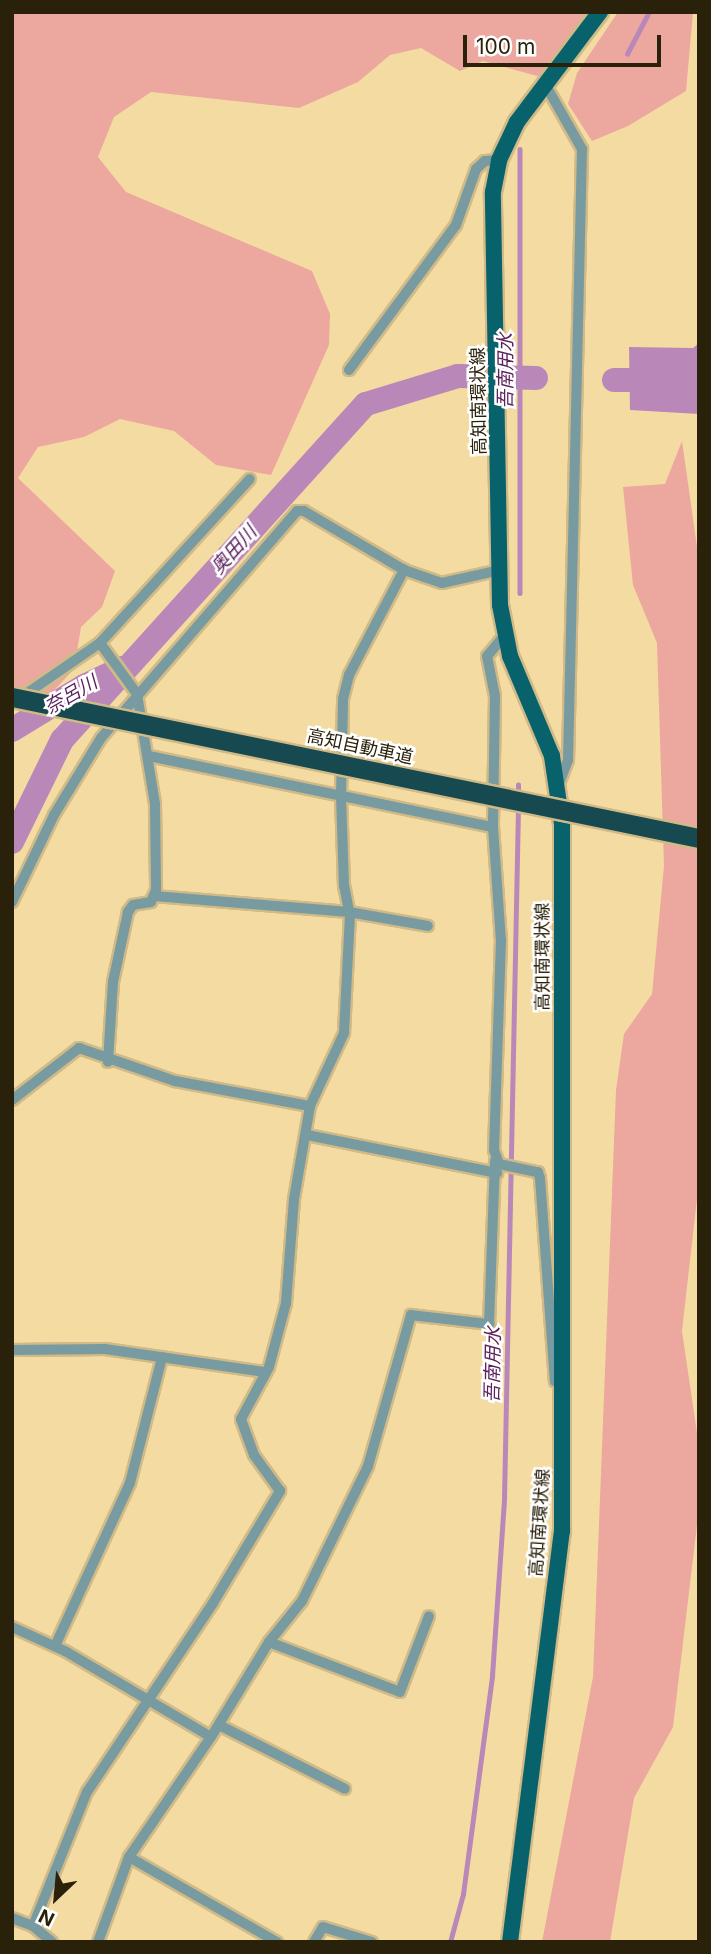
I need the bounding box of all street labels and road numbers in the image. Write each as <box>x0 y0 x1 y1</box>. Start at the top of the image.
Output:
street label: 高知南環状線 <box>467 347 491 455</box>
street label: 高知自動車道 <box>305 725 415 769</box>
street label: 高知南環状線 <box>532 903 554 1011</box>
street label: 高知南環状線 <box>525 1468 555 1578</box>

